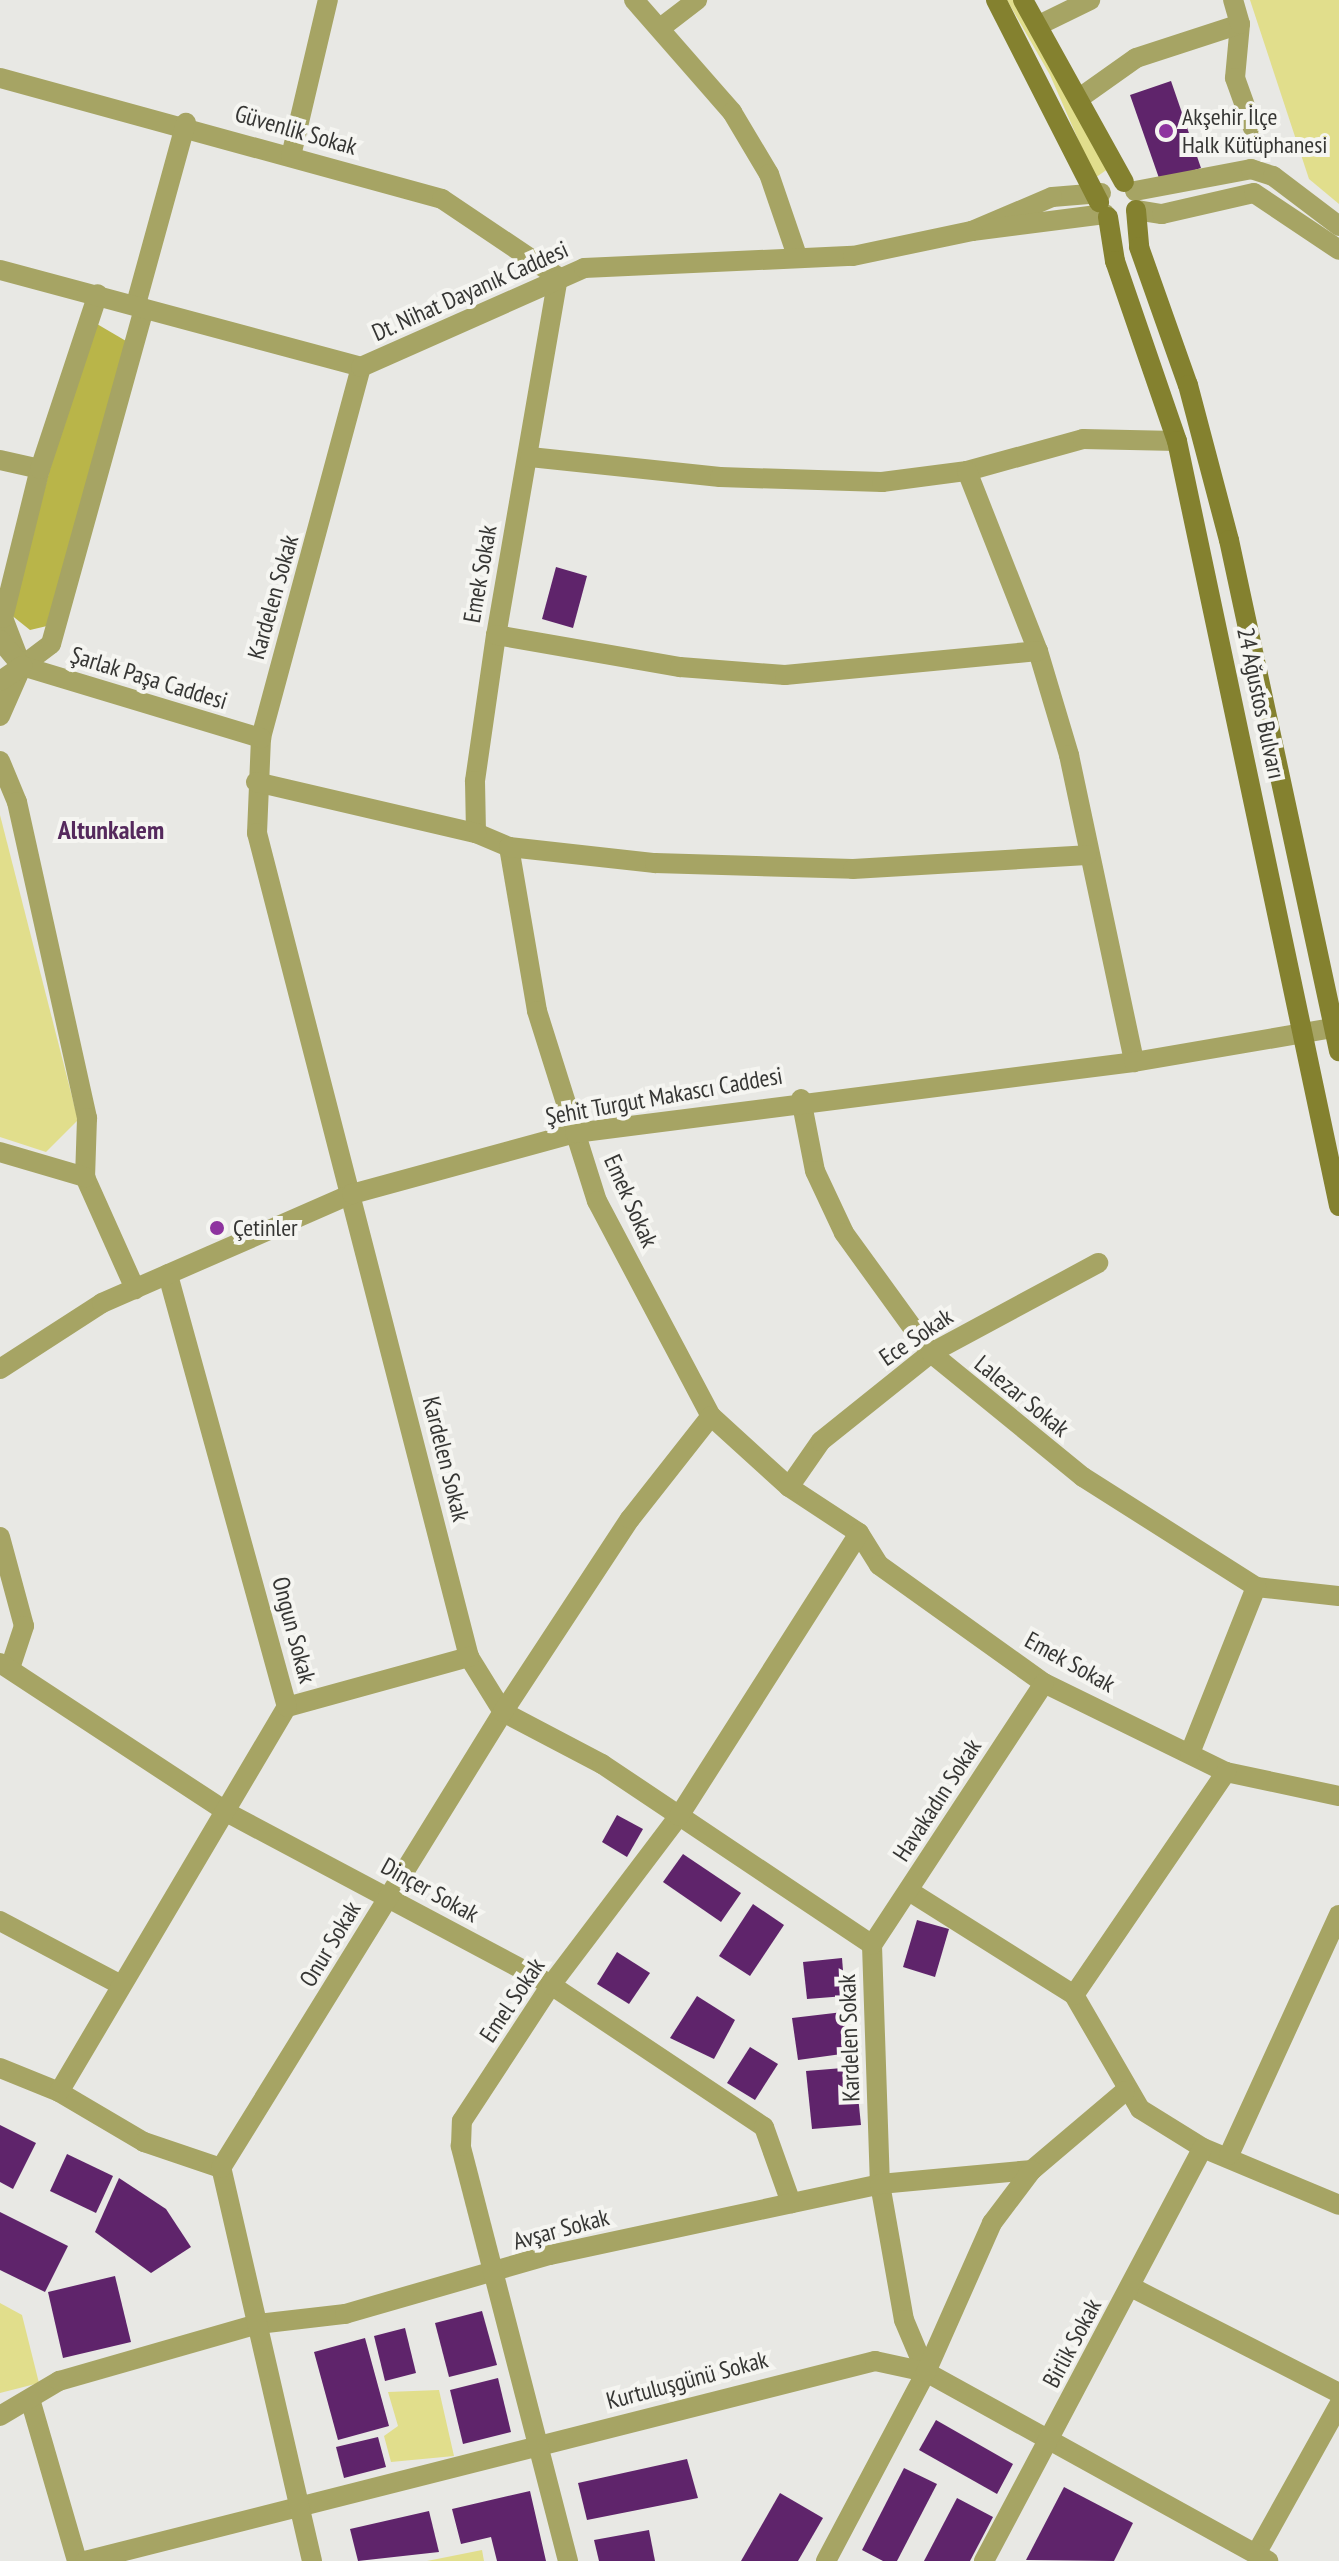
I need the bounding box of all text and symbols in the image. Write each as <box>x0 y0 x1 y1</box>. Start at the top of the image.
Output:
street label: Güvenlik Sokak <box>231 99 361 161</box>
place label: Akşehir İlçe Halk Kütüphanesi <box>1182 103 1328 159</box>
marker: Akşehir İlçe Halk Kütüphanesi <box>1157 122 1175 140</box>
street label: Dt. Nihat Dayanık Caddesi <box>366 234 574 348</box>
street label: Emek Sokak <box>457 523 503 625</box>
street label: Kardelen Sokak <box>242 532 304 662</box>
street label: 24 Ağustos Bulvarı <box>1231 624 1291 782</box>
street label: Şarlak Paşa Caddesi <box>67 640 231 716</box>
district label: Altunkalem <box>58 814 164 846</box>
street label: Şehit Turgut Makascı Caddesi <box>543 1061 785 1131</box>
street label: Emek Sokak <box>598 1150 664 1252</box>
place label: Çetinler <box>233 1214 298 1242</box>
marker: Çetinler <box>208 1219 226 1237</box>
street label: Ece Sokak <box>874 1302 958 1372</box>
street label: Lalezar Sokak <box>969 1349 1075 1443</box>
street label: Kardelen Sokak <box>417 1394 475 1524</box>
street label: Ongun Sokak <box>266 1574 322 1686</box>
street label: Emek Sokak <box>1020 1625 1120 1699</box>
street label: Havakadın Sokak <box>887 1733 987 1867</box>
street label: Dinçer Sokak <box>376 1851 484 1929</box>
street label: Onur Sokak <box>293 1896 367 1992</box>
street label: Emel Sokak <box>473 1952 551 2048</box>
street label: Kardelen Sokak <box>832 1974 866 2102</box>
street label: Avşar Sokak <box>510 2202 612 2256</box>
street label: Birlik Sokak <box>1036 2293 1108 2393</box>
street label: Kurtuluşgünü Sokak <box>603 2345 771 2415</box>

